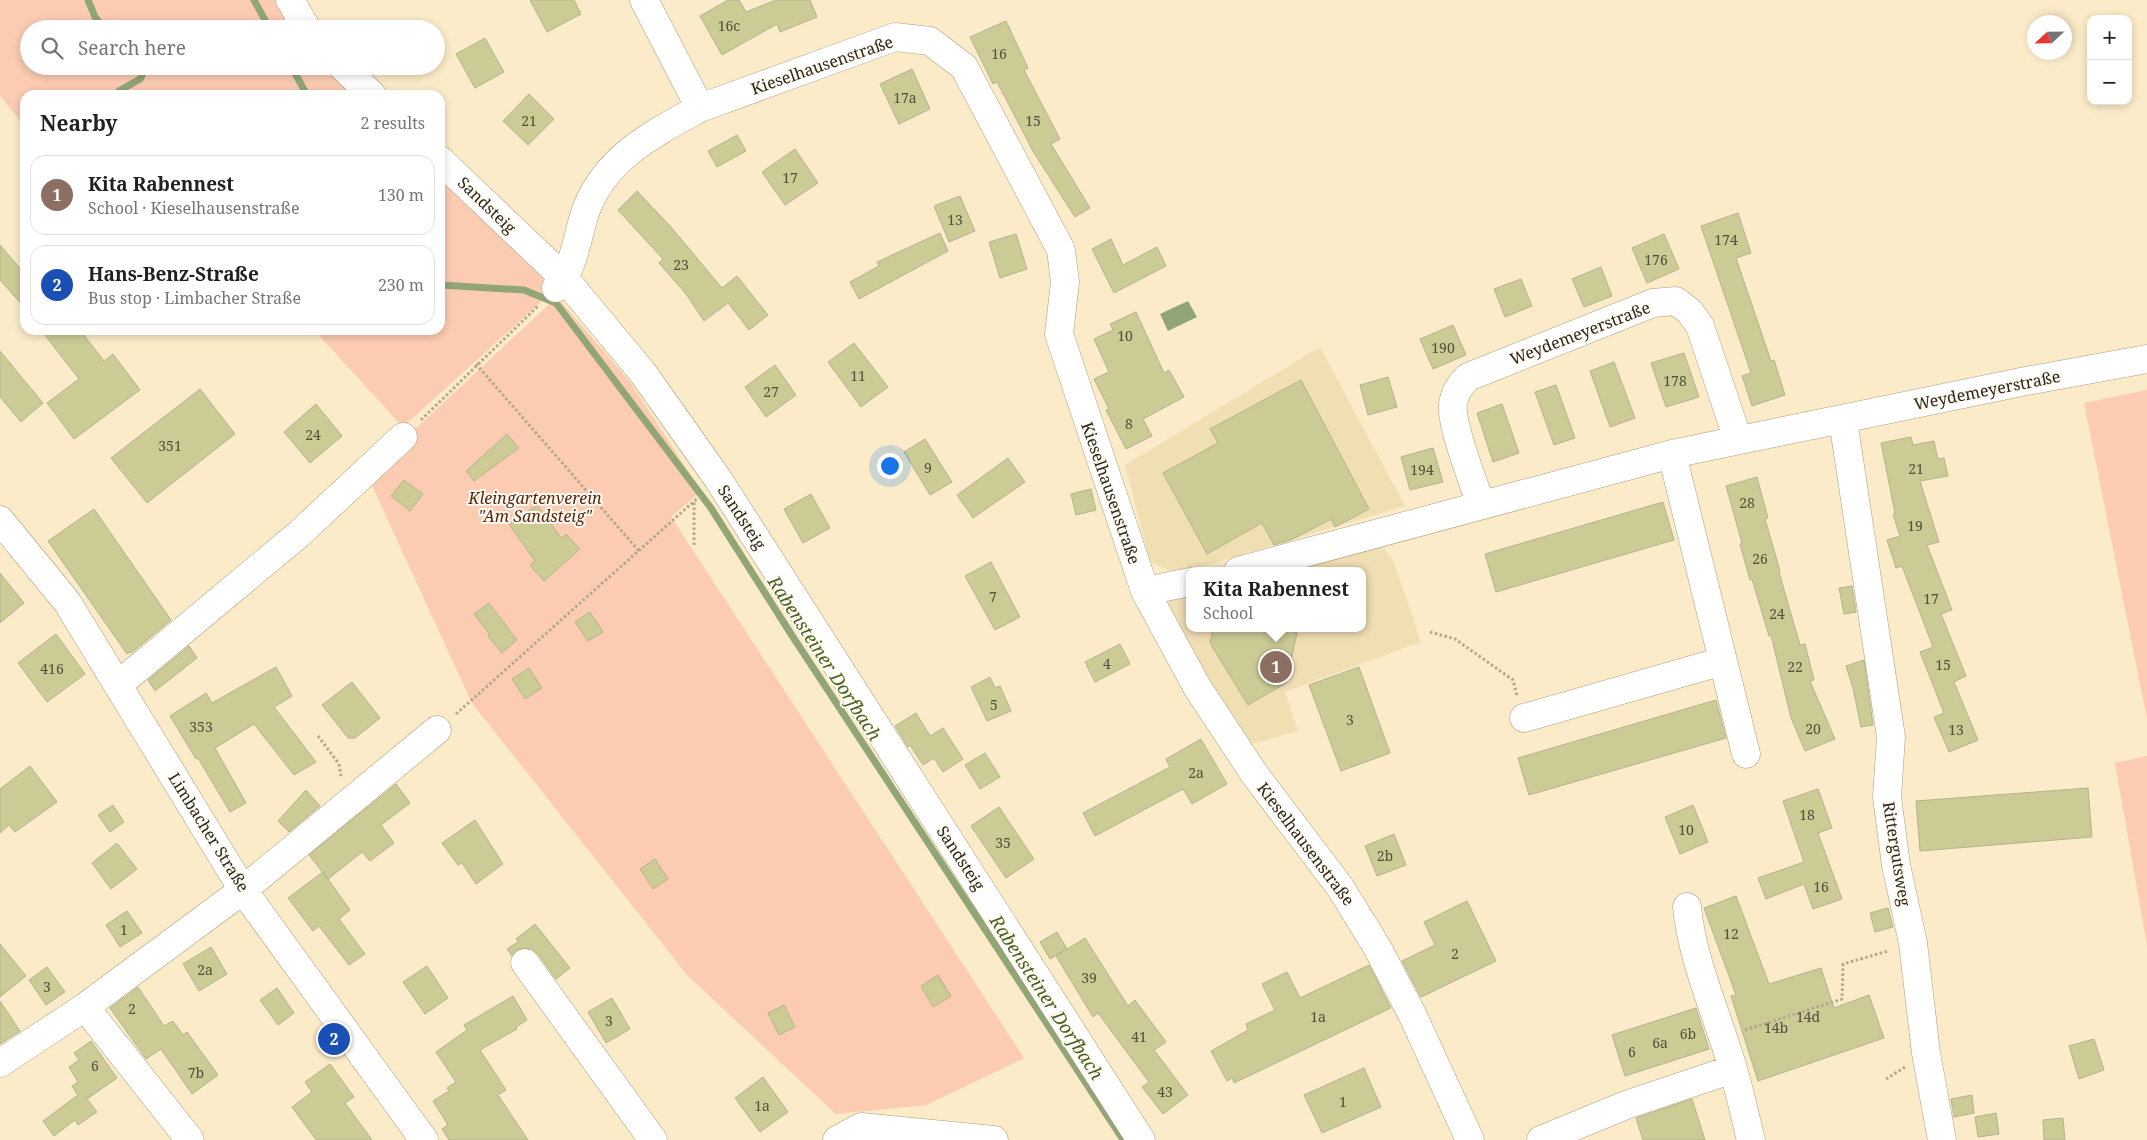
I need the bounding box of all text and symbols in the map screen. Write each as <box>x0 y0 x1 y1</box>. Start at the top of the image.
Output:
north arrow <box>2027 15 2072 60</box>
map controls <box>2087 15 2132 105</box>
button: + <box>2087 15 2132 60</box>
house number: 16c <box>718 16 740 35</box>
search box <box>20 20 445 75</box>
street label: Kieselhausenstraße <box>748 30 896 100</box>
icon: search <box>38 34 66 62</box>
text: Search here <box>78 35 186 61</box>
house number: 16 <box>991 44 1007 63</box>
button: − <box>2087 60 2132 105</box>
house number: 17a <box>893 88 917 107</box>
text: Nearby <box>40 109 118 137</box>
house number: 21 <box>521 111 537 130</box>
house number: 15 <box>1025 111 1041 130</box>
text: 2 results <box>361 112 425 134</box>
house number: 17 <box>782 168 798 187</box>
text: Kita Rabennest <box>88 171 234 197</box>
street label: Sandsteig <box>453 172 521 239</box>
text: 1 <box>52 184 62 206</box>
text: 130 m <box>378 184 424 206</box>
text: School · Kieselhausenstraße <box>88 197 300 219</box>
house number: 13 <box>947 210 963 229</box>
house number: 174 <box>1714 230 1738 249</box>
house number: 176 <box>1644 250 1668 269</box>
house number: 23 <box>673 255 689 274</box>
text: Hans-Benz-Straße <box>88 261 259 287</box>
text: 2 <box>52 274 62 296</box>
text: 230 m <box>378 274 424 296</box>
text: Bus stop · Limbacher Straße <box>88 287 301 309</box>
street label: Weydemeyerstraße <box>1507 296 1653 370</box>
house number: 10 <box>1117 326 1133 345</box>
house number: 190 <box>1431 338 1455 357</box>
street label: Weydemeyerstraße <box>1912 365 2062 415</box>
house number: 11 <box>850 366 866 385</box>
house number: 178 <box>1663 371 1687 390</box>
house number: 27 <box>763 382 779 401</box>
house number: 8 <box>1125 414 1133 433</box>
street label: Kieselhausenstraße <box>1076 419 1146 567</box>
house number: 24 <box>305 425 321 444</box>
house number: 351 <box>158 436 182 455</box>
your location <box>877 453 903 479</box>
house number: 9 <box>924 458 932 477</box>
house number: 21 <box>1908 459 1924 478</box>
house number: 194 <box>1410 460 1434 479</box>
street label: Sandsteig <box>713 480 771 554</box>
park label: Kleingartenverein "Am Sandsteig" <box>467 487 602 527</box>
house number: 28 <box>1739 493 1755 512</box>
house number: 19 <box>1907 516 1923 535</box>
house number: 26 <box>1752 549 1768 568</box>
popup <box>1186 567 1366 632</box>
water label: Rabensteiner Dorfbach <box>762 570 887 745</box>
text: Kita Rabennest <box>1203 576 1349 602</box>
house number: 7 <box>989 587 997 606</box>
house number: 17 <box>1923 589 1939 608</box>
text: School <box>1203 602 1253 624</box>
house number: 24 <box>1769 604 1785 623</box>
pin: 1 <box>1260 648 1292 686</box>
house number: 4 <box>1103 654 1111 673</box>
house number: 15 <box>1935 655 1951 674</box>
house number: 22 <box>1787 657 1803 676</box>
house number: 416 <box>40 659 64 678</box>
house number: 5 <box>990 695 998 714</box>
house number: 3 <box>1346 710 1354 729</box>
house number: 353 <box>189 717 213 736</box>
house number: 20 <box>1805 719 1821 738</box>
house number: 13 <box>1948 720 1964 739</box>
house number: 2a <box>1188 763 1204 782</box>
street label: Limbacher Straße <box>163 768 255 896</box>
street label: Kieselhausenstraße <box>1252 778 1360 910</box>
street label: Rittergutsweg <box>1878 800 1916 908</box>
house number: 18 <box>1799 805 1815 824</box>
house number: 10 <box>1678 820 1694 839</box>
street label: Sandsteig <box>932 821 990 895</box>
house number: 35 <box>995 833 1011 852</box>
house number: 2b <box>1377 846 1393 865</box>
house number: 16 <box>1813 877 1829 896</box>
water label: Rabensteiner Dorfbach <box>984 909 1109 1084</box>
house number: 1 <box>120 920 128 939</box>
house number: 12 <box>1723 924 1739 943</box>
house number: 2 <box>1451 944 1459 963</box>
house number: 2a <box>197 960 213 979</box>
house number: 39 <box>1081 968 1097 987</box>
house number: 3 <box>43 977 51 996</box>
house number: 2 <box>128 999 136 1018</box>
house number: 1a <box>1310 1007 1326 1026</box>
house number: 14d <box>1796 1007 1821 1026</box>
house number: 3 <box>605 1011 613 1030</box>
house number: 14b <box>1764 1018 1788 1037</box>
pin: 2 <box>318 1020 350 1058</box>
house number: 6b <box>1680 1024 1696 1043</box>
house number: 41 <box>1131 1027 1147 1046</box>
house number: 6a <box>1652 1033 1668 1052</box>
house number: 6 <box>1628 1042 1636 1061</box>
house number: 6 <box>91 1056 99 1075</box>
house number: 7b <box>188 1063 204 1082</box>
house number: 43 <box>1157 1082 1173 1101</box>
house number: 1 <box>1339 1092 1347 1111</box>
house number: 1a <box>754 1096 770 1115</box>

